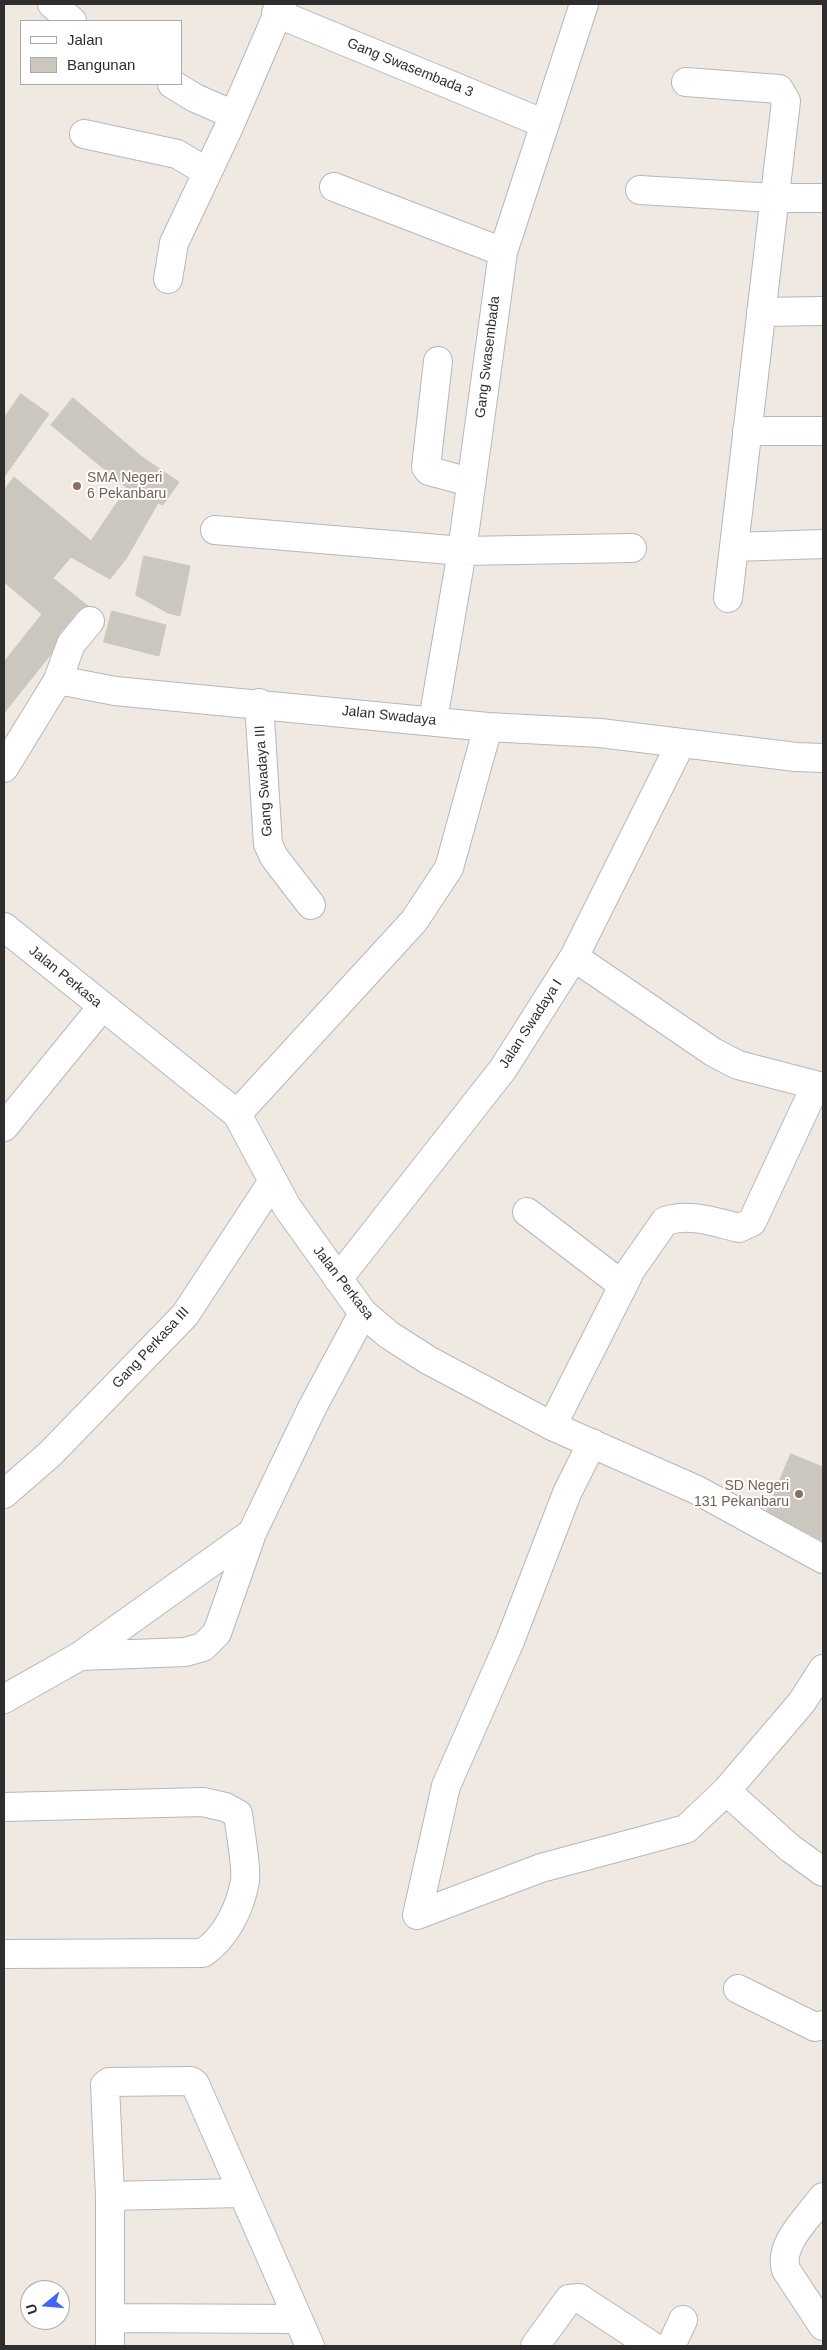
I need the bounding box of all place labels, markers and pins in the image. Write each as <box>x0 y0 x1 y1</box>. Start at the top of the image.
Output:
place label: SMA Negeri 6 Pekanbaru <box>87 470 166 502</box>
marker: SMA Negeri 6 Pekanbaru <box>71 480 83 492</box>
place label: SD Negeri 131 Pekanbaru <box>694 1478 789 1510</box>
marker: SD Negeri 131 Pekanbaru <box>793 1488 805 1500</box>

